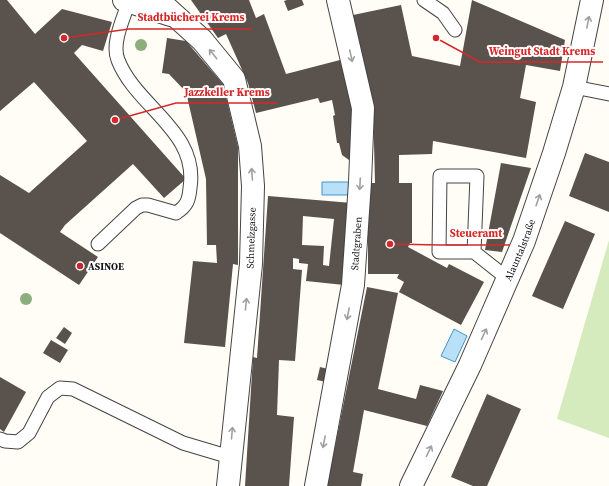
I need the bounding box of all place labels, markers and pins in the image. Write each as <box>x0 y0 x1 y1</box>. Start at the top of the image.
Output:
callout: Stadtbücherei Krems <box>129 6 252 29</box>
callout: Weingut Stadt Krems <box>480 39 603 62</box>
callout: Jazzkeller Krems <box>176 80 277 103</box>
callout: Steueramt <box>441 222 510 245</box>
place label: ASINOE <box>88 260 124 273</box>
marker: ASINOE <box>75 261 85 271</box>

